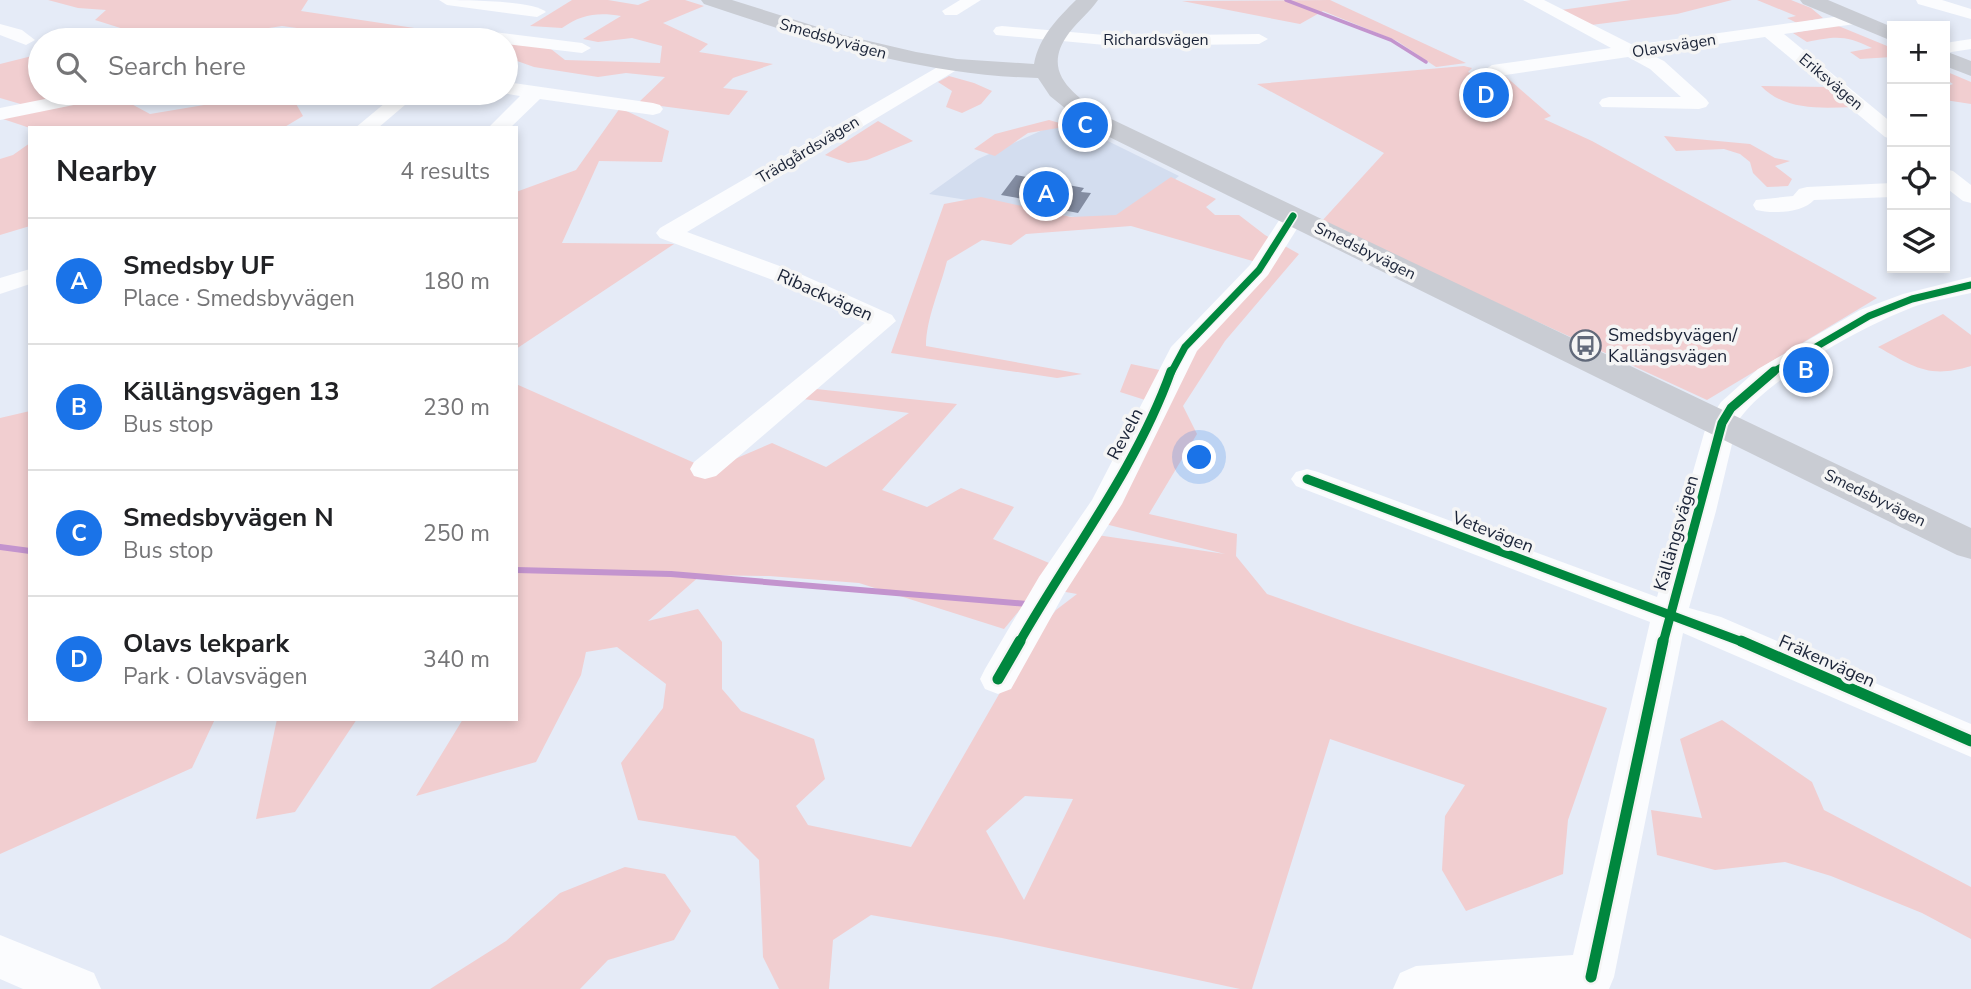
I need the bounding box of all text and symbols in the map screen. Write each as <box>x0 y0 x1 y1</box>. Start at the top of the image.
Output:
street label: Smedsbyvägen <box>777 13 889 65</box>
map controls <box>1887 21 1950 273</box>
button: + <box>1887 21 1950 84</box>
search box <box>28 28 518 105</box>
street label: Richardsvägen <box>1103 29 1209 51</box>
street label: Olavsvägen <box>1631 29 1717 63</box>
icon: search <box>52 48 90 86</box>
text: Search here <box>108 49 246 84</box>
street label: Eriksvägen <box>1794 49 1868 115</box>
pin: D <box>1463 69 1509 121</box>
button: − <box>1887 84 1950 147</box>
pin: C <box>1062 99 1108 151</box>
street label: Trädgårdsvägen <box>753 111 863 189</box>
button: locate <box>1887 147 1950 210</box>
text: Nearby <box>56 151 156 192</box>
text: 4 results <box>400 156 490 187</box>
pin: A <box>1023 168 1069 220</box>
button: layers <box>1887 210 1950 273</box>
street label: Smedsbyvägen <box>1311 217 1419 285</box>
text: Smedsby UF <box>123 248 274 283</box>
street label: Ribackvägen <box>773 263 877 327</box>
text: A <box>70 266 88 297</box>
text: 180 m <box>423 266 490 297</box>
text: Place · Smedsbyvägen <box>123 283 355 314</box>
place label: Smedsbyvägen/ Kallängsvägen <box>1608 323 1738 368</box>
bus stop icon: Smedsbyvägen/ Kallängsvägen <box>1568 328 1602 362</box>
pin: B <box>1783 344 1829 396</box>
text: Källängsvägen 13 <box>123 374 340 409</box>
text: B <box>71 392 87 423</box>
text: 230 m <box>423 392 490 423</box>
street label: Reveln <box>1101 404 1149 464</box>
text: Bus stop <box>123 409 214 440</box>
your location <box>1182 440 1216 474</box>
street label: Smedsbyvägen <box>1821 464 1929 532</box>
street label: Källängsvägen <box>1648 472 1704 594</box>
text: Smedsbyvägen N <box>123 500 334 535</box>
street label: Vetevägen <box>1448 505 1537 559</box>
text: C <box>71 518 87 549</box>
text: 250 m <box>423 518 490 549</box>
text: Bus stop <box>123 535 214 566</box>
text: Olavs lekpark <box>123 626 289 661</box>
street label: Fräkenvägen <box>1775 629 1879 693</box>
text: D <box>70 644 88 675</box>
text: 340 m <box>423 644 490 675</box>
text: Park · Olavsvägen <box>123 661 308 692</box>

